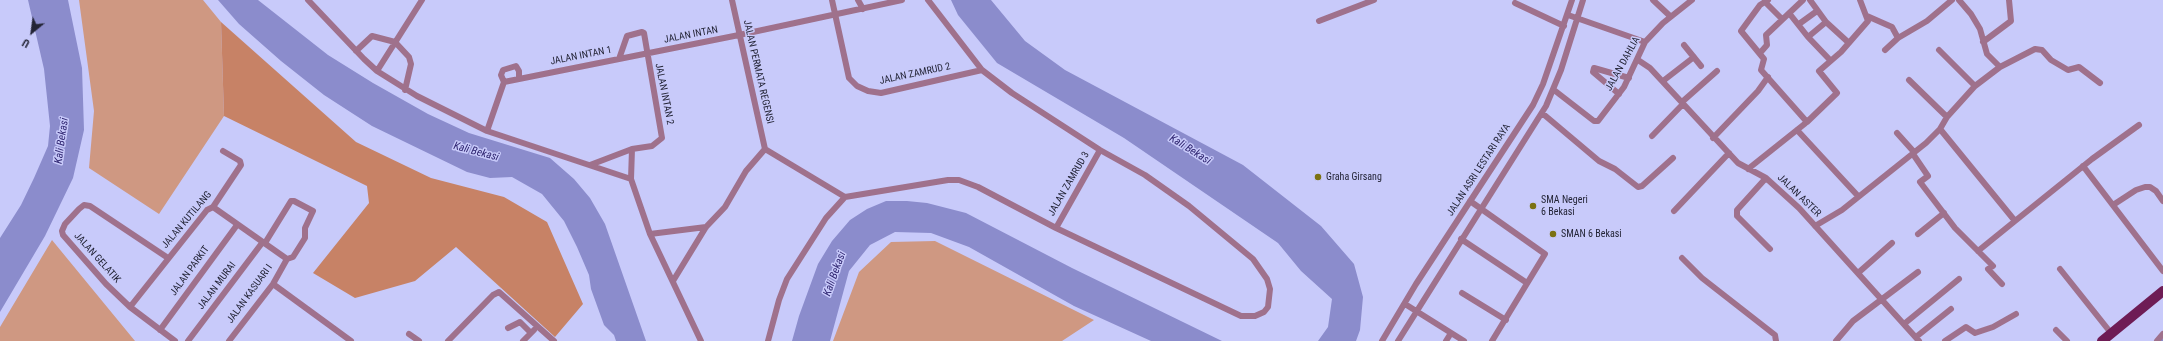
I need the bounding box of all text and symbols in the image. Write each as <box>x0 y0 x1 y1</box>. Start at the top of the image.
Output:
north arrow <box>12 12 52 52</box>
street label: JALAN PERMATA REGENSI <box>740 19 776 125</box>
street label: JALAN INTAN <box>663 24 719 46</box>
street label: JALAN DAHLIA <box>1603 35 1643 93</box>
text: U <box>20 36 32 50</box>
street label: JALAN INTAN 1 <box>549 44 613 68</box>
street label: JALAN ZAMRUD 2 <box>879 61 951 87</box>
street label: JALAN INTAN 2 <box>652 62 676 126</box>
water label: Kali Bekasi <box>52 117 72 165</box>
street label: JALAN ASRI LESTARI RAYA <box>1445 122 1513 218</box>
water label: Kali Bekasi <box>1167 132 1213 168</box>
water label: Kali Bekasi <box>452 140 500 164</box>
street label: JALAN ZAMRUD 3 <box>1046 150 1092 218</box>
place label: Graha Girsang <box>1326 171 1382 183</box>
marker: Graha Girsang <box>1313 172 1323 182</box>
street label: JALAN ASTER <box>1775 172 1823 220</box>
street label: JALAN KUTILANG <box>160 189 214 251</box>
place label: SMA Negeri 6 Bekasi <box>1541 194 1588 218</box>
marker: SMA Negeri 6 Bekasi <box>1528 201 1538 211</box>
place label: SMAN 6 Bekasi <box>1561 228 1622 240</box>
marker: SMAN 6 Bekasi <box>1548 229 1558 239</box>
street label: JALAN GELATIK <box>71 230 123 286</box>
street label: JALAN PARKIT <box>168 244 212 298</box>
water label: Kali Bekasi <box>821 250 849 298</box>
street label: JALAN MURAI <box>195 260 239 312</box>
street label: JALAN KASUARI I <box>225 262 275 326</box>

